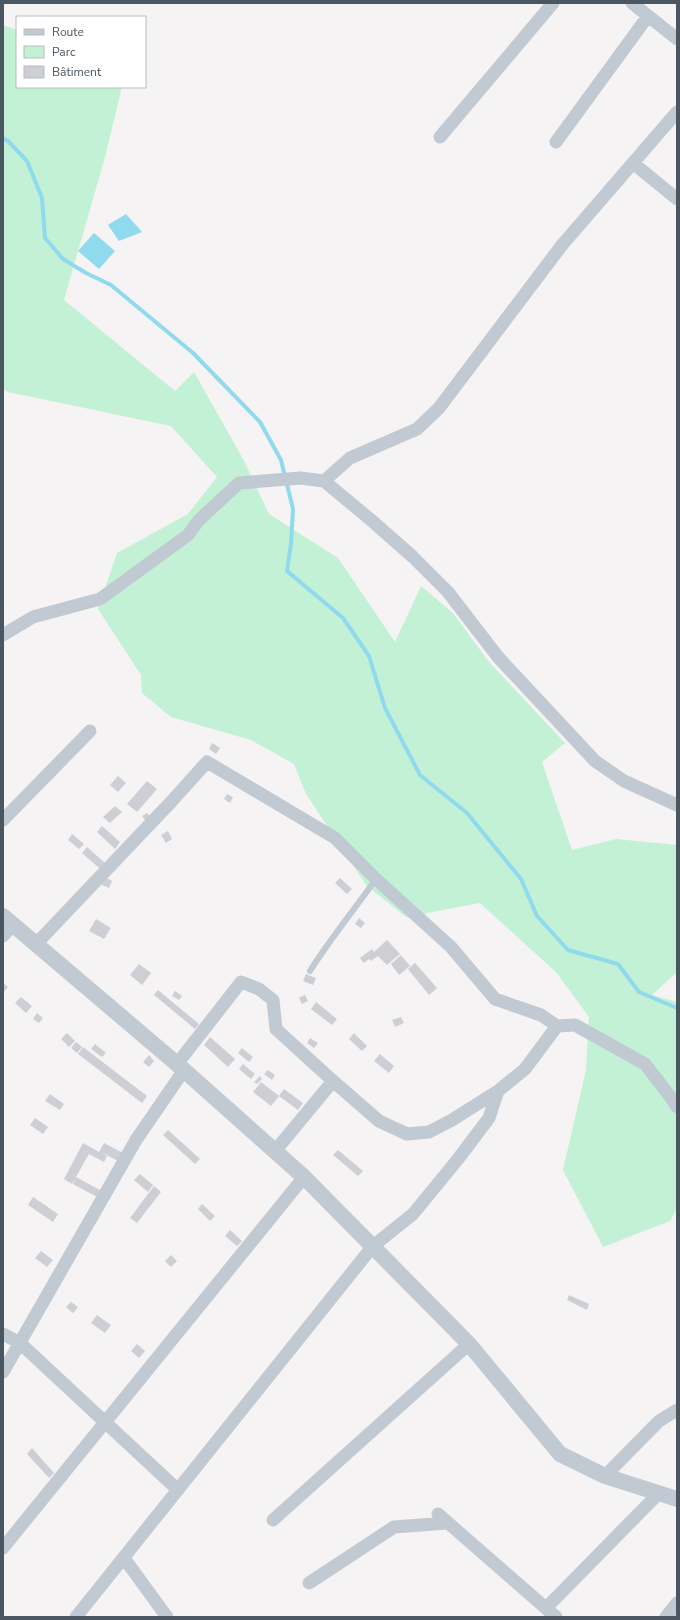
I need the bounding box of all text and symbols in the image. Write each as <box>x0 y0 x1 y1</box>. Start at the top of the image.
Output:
legend <box>16 16 146 88</box>
text: Route <box>52 24 84 40</box>
text: Parc <box>52 44 76 60</box>
text: Bâtiment <box>52 64 102 80</box>

